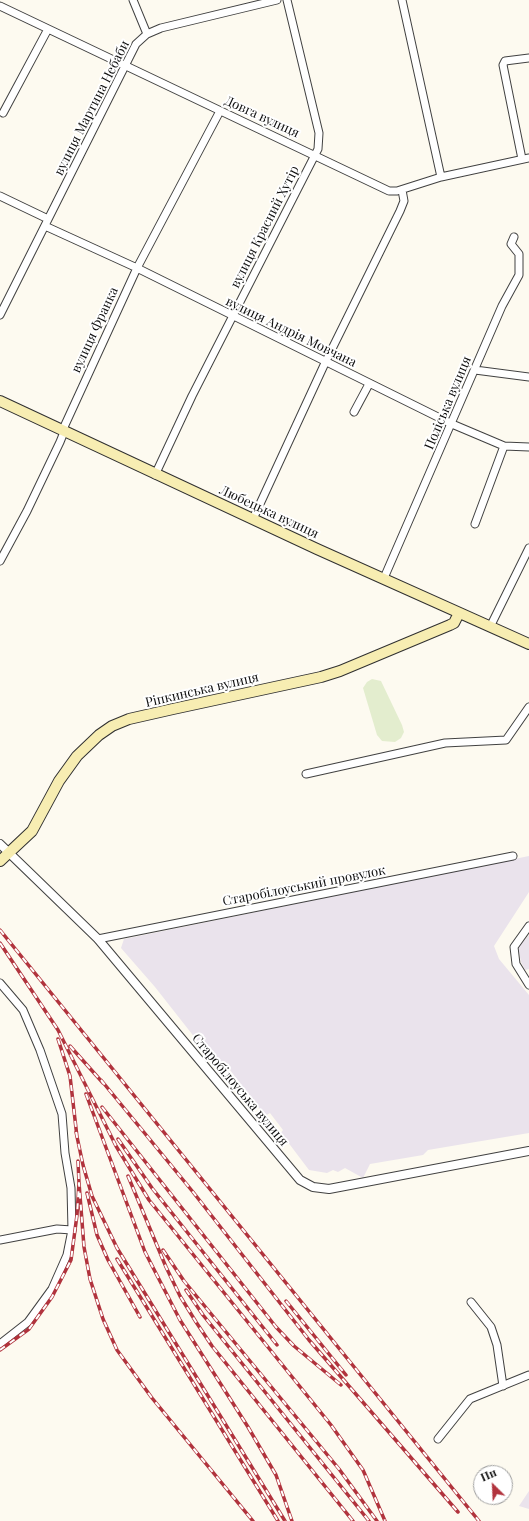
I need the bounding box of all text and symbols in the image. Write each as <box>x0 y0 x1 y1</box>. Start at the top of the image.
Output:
street label: вулиця Мартина Небаби <box>51 38 133 178</box>
street label: Довга вулиця <box>222 93 302 141</box>
street label: вулиця Красний Хутір <box>227 163 303 291</box>
street label: вулиця Франка <box>68 285 122 375</box>
street label: вулиця Андрія Мовчана <box>223 293 359 371</box>
street label: Поліська вулиця <box>421 354 475 452</box>
street label: Любецька вулиця <box>217 482 321 542</box>
street label: Ріпкинська вулиця <box>144 669 260 711</box>
street label: Старобілоуський провулок <box>221 863 387 909</box>
street label: Старобілоуська вулиця <box>189 1031 291 1149</box>
text: Пн <box>478 1464 499 1485</box>
north arrow <box>473 1465 513 1505</box>

